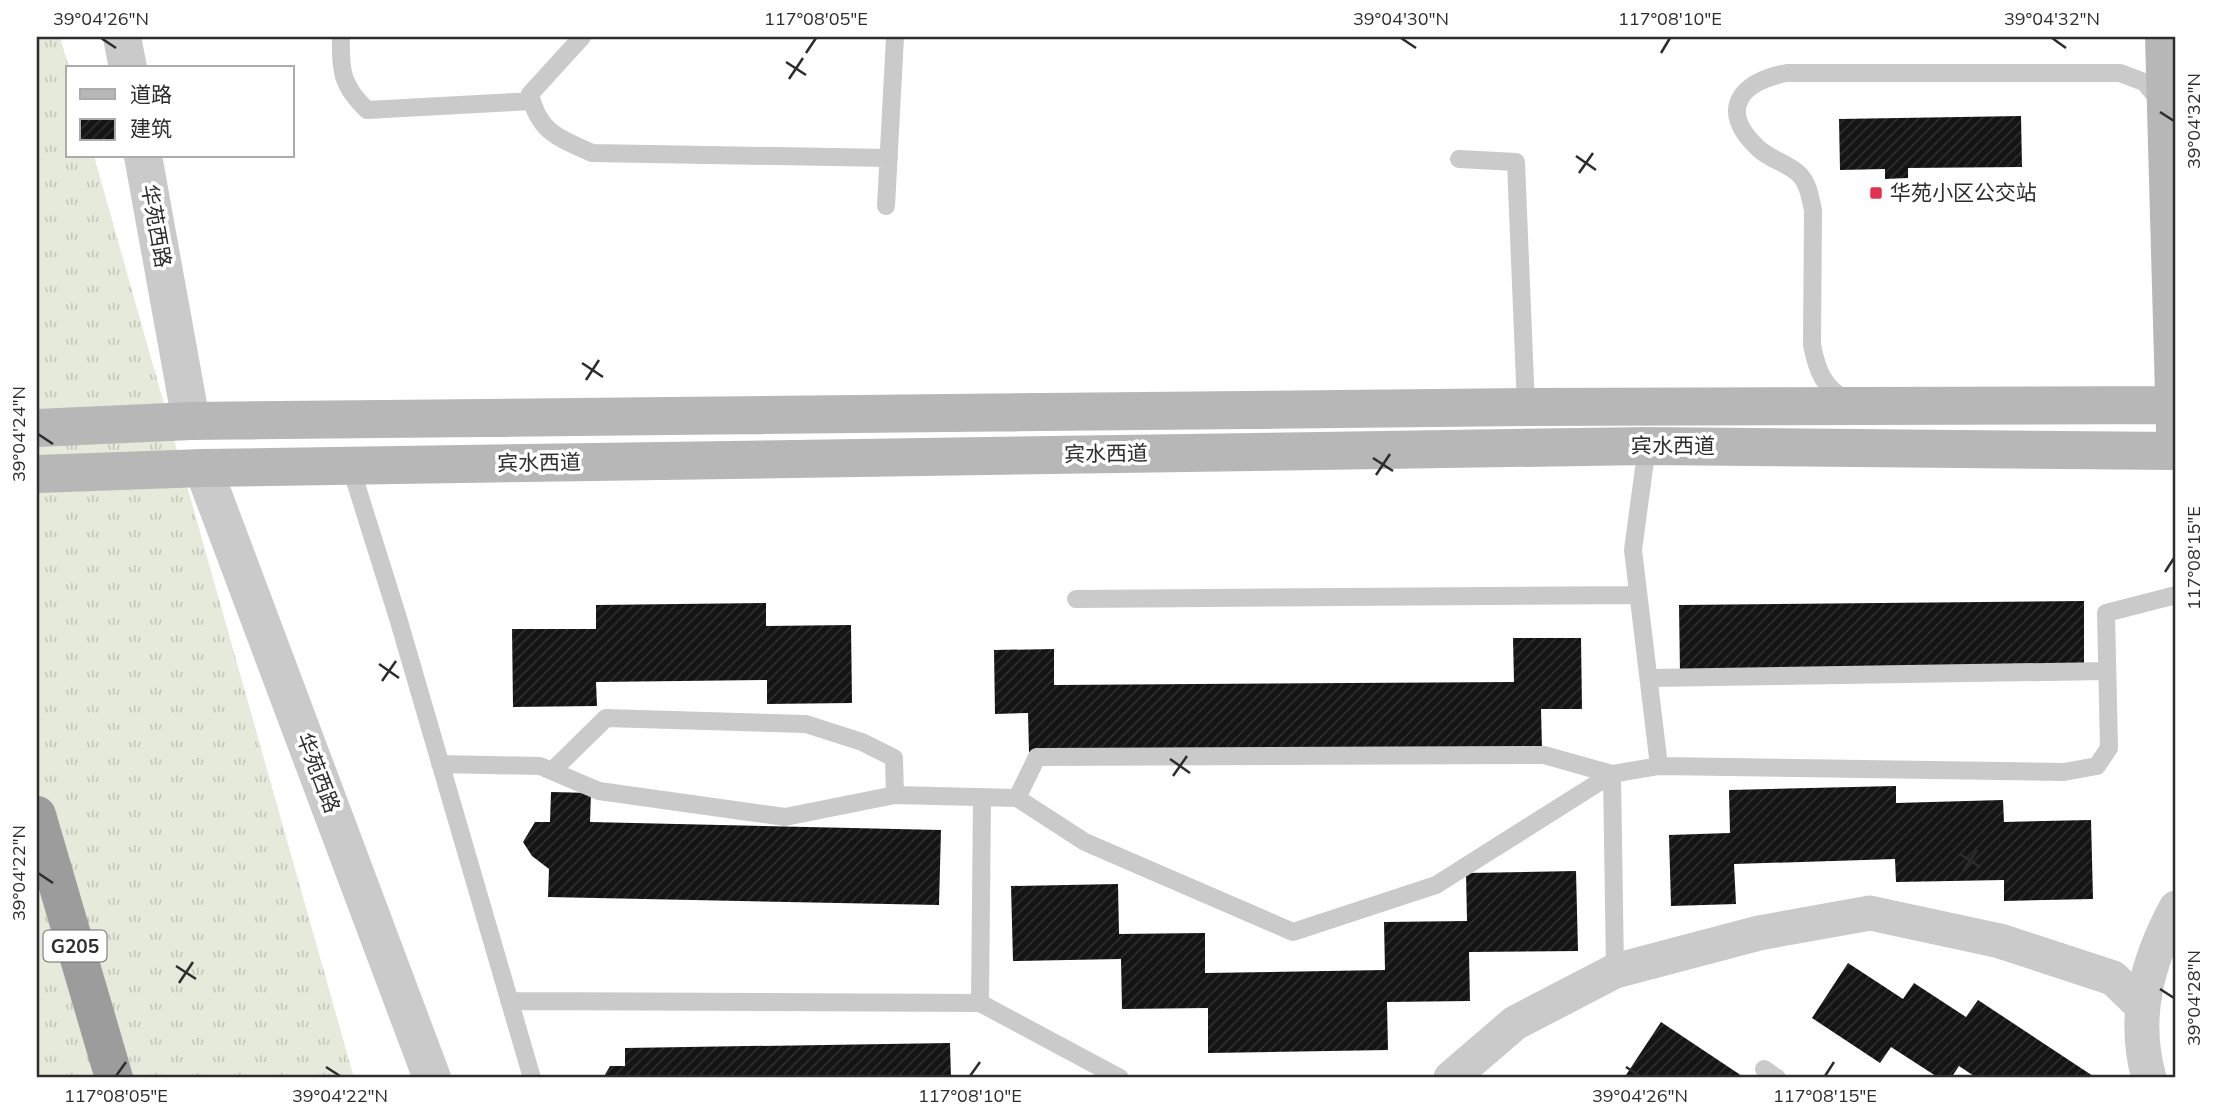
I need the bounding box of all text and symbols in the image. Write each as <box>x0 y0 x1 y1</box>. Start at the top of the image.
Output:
text: 39°04'26"N <box>53 7 149 30</box>
text: 117°08'05"E <box>764 7 868 30</box>
text: 39°04'30"N <box>1353 7 1449 30</box>
text: 117°08'10"E <box>1618 7 1722 30</box>
text: 39°04'32"N <box>2004 7 2100 30</box>
legend <box>66 66 294 158</box>
text: 39°04'32"N <box>2182 73 2205 169</box>
text: 道路 <box>130 81 172 107</box>
text: 建筑 <box>130 115 172 141</box>
place label: 华苑小区公交站 <box>1890 179 2037 205</box>
street label: 华苑西路 <box>137 182 177 269</box>
marker: 华苑小区公交站 <box>1868 185 1884 201</box>
text: 39°04'24"N <box>7 386 30 482</box>
street label: 宾水西道 <box>1631 432 1715 458</box>
street label: 宾水西道 <box>1064 439 1148 467</box>
street label: 宾水西道 <box>497 448 581 476</box>
text: 117°08'15"E <box>2182 506 2205 610</box>
street label: 华苑西路 <box>292 729 346 817</box>
text: 39°04'22"N <box>7 825 30 921</box>
road number: G205 <box>43 930 106 962</box>
text: 39°04'28"N <box>2182 950 2205 1046</box>
text: 117°08'05"E <box>64 1084 168 1107</box>
text: 39°04'22"N <box>292 1084 388 1107</box>
text: 117°08'10"E <box>918 1084 1022 1107</box>
text: 39°04'26"N <box>1592 1084 1688 1107</box>
text: 117°08'15"E <box>1773 1084 1877 1107</box>

